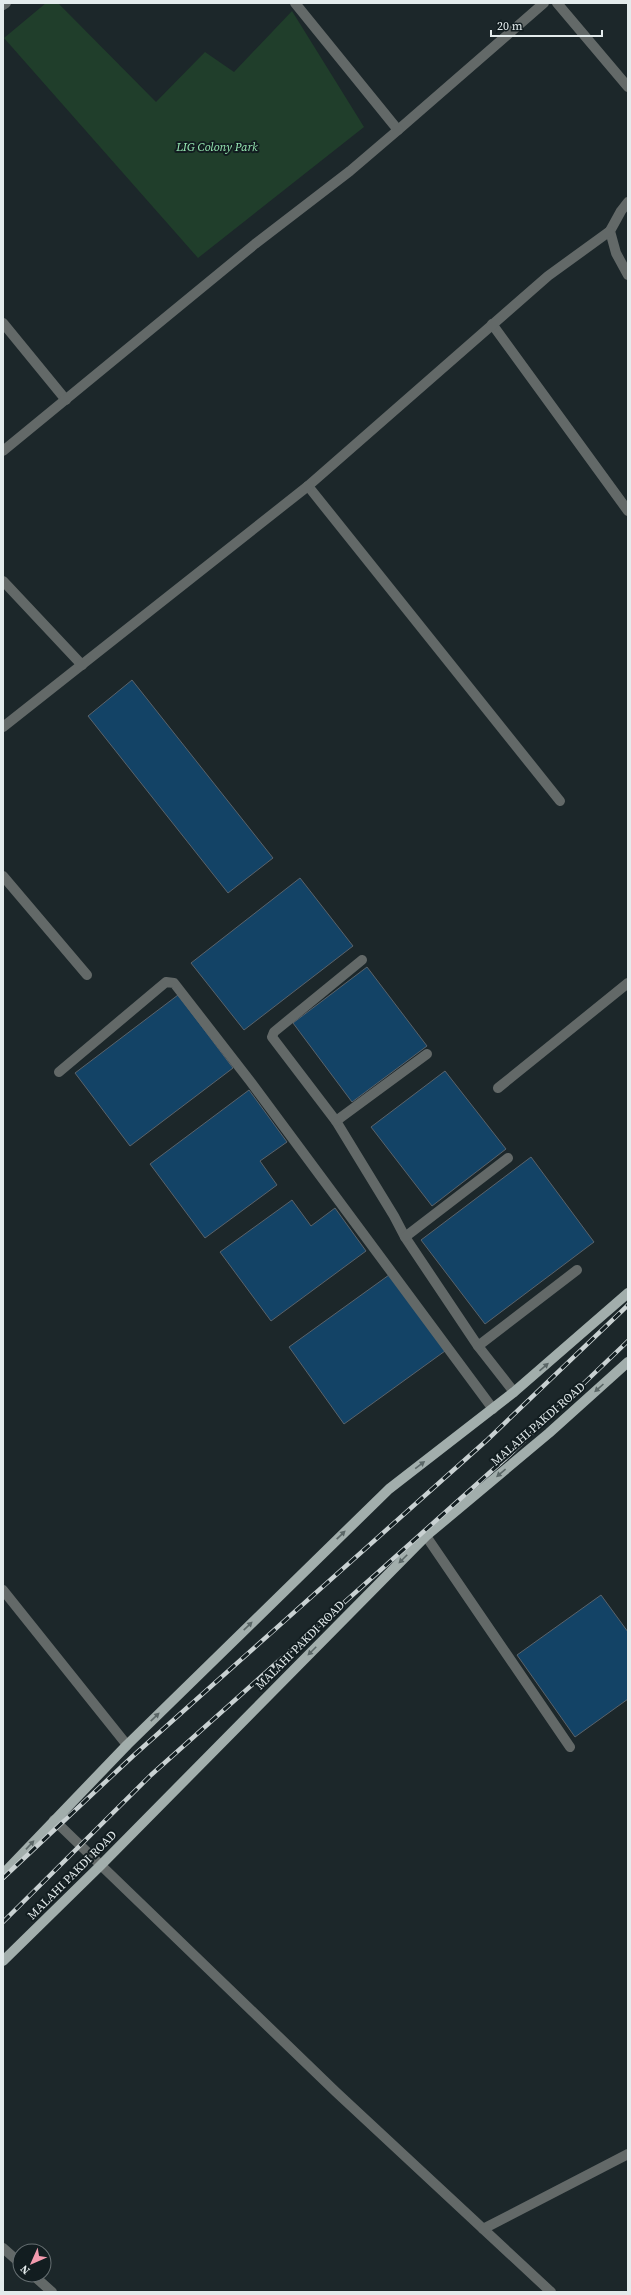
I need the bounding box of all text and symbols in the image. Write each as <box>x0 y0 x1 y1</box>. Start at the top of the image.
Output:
scale bar <box>491 12 602 38</box>
text: 20 m <box>497 18 523 34</box>
park label: LIG Colony Park <box>175 139 258 155</box>
one-way arrow <box>539 1362 549 1371</box>
street label: MALAHI PAKDI ROAD <box>488 1379 588 1469</box>
one-way arrow <box>594 1384 604 1393</box>
one-way arrow <box>415 1461 425 1469</box>
one-way arrow <box>496 1469 506 1478</box>
one-way arrow <box>336 1531 346 1540</box>
one-way arrow <box>398 1554 408 1564</box>
street label: MALAHI PAKDI ROAD <box>252 1597 348 1693</box>
one-way arrow <box>243 1621 253 1631</box>
one-way arrow <box>307 1646 317 1656</box>
one-way arrow <box>150 1712 160 1722</box>
street label: MALAHI PAKDI ROAD <box>24 1827 120 1923</box>
one-way arrow <box>25 1840 35 1850</box>
north arrow <box>12 2243 52 2283</box>
text: N <box>17 2262 33 2278</box>

